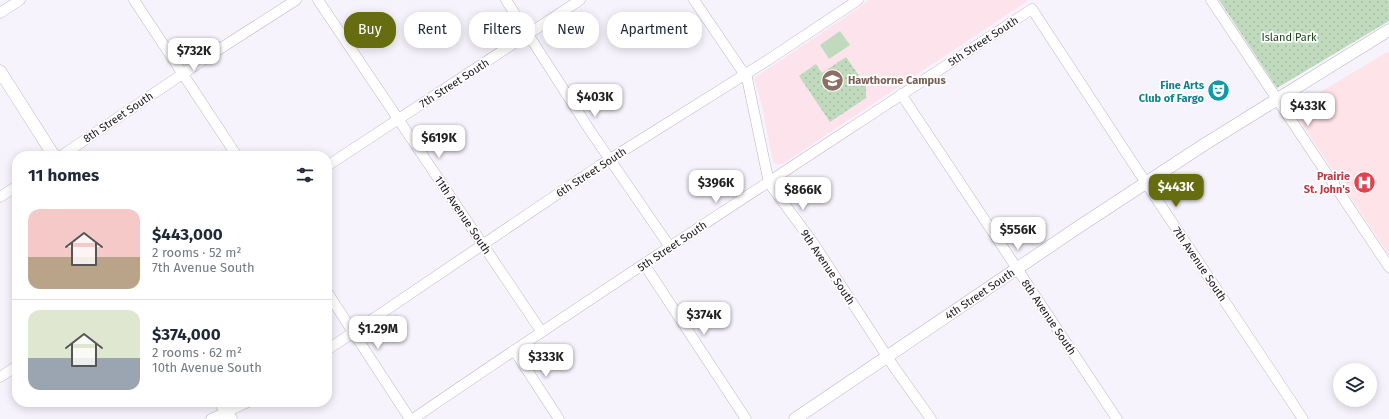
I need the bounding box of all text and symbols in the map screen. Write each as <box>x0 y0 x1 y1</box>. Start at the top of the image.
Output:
chip: Buy <box>344 12 396 48</box>
chip: Rent <box>404 12 461 48</box>
chip: Filters <box>469 12 535 48</box>
chip: New <box>543 12 599 48</box>
chip: Apartment <box>607 12 702 48</box>
street label: 5th Street South <box>946 14 1021 69</box>
park label: Island Park <box>1261 31 1317 44</box>
pin: $732K <box>166 38 222 72</box>
text: $732K <box>177 43 211 58</box>
street label: 7th Street South <box>417 56 491 111</box>
school or university icon: Hawthorne Campus <box>819 67 845 93</box>
place label: Hawthorne Campus <box>848 74 946 87</box>
theatre icon: Fine Arts Club of Fargo <box>1206 78 1232 104</box>
place label: Fine Arts Club of Fargo <box>1139 79 1205 105</box>
pin: $403K <box>567 84 623 118</box>
street label: 8th Street South <box>81 89 156 146</box>
text: $403K <box>577 89 613 104</box>
pin: $433K <box>1280 93 1336 127</box>
text: $433K <box>1290 98 1326 113</box>
pin: $619K <box>411 125 467 159</box>
text: $619K <box>421 130 457 145</box>
street label: 6th Street South <box>554 145 629 200</box>
icon: filters <box>294 164 316 186</box>
text: 11 homes <box>28 165 99 186</box>
hospital icon: Prairie St. John's <box>1352 169 1378 195</box>
pin: $396K <box>688 170 744 204</box>
place label: Prairie St. John's <box>1304 170 1351 196</box>
street label: 11th Avenue South <box>432 174 494 257</box>
pin: $443K <box>1148 174 1204 208</box>
text: $396K <box>698 175 734 190</box>
pin: $866K <box>775 177 831 211</box>
text: $443K <box>1158 179 1194 194</box>
text: $866K <box>784 182 822 197</box>
pin: $556K <box>990 217 1046 251</box>
street label: 5th Street South <box>635 218 709 274</box>
text: $556K <box>1000 222 1036 237</box>
text: $443,000 <box>152 224 223 245</box>
icon: home <box>60 225 108 273</box>
street label: 7th Avenue South <box>1170 225 1229 304</box>
street label: 9th Avenue South <box>798 227 858 307</box>
text: 2 rooms · 52 m² <box>152 245 241 260</box>
text: 7th Avenue South <box>152 260 255 275</box>
street label: 4th Street South <box>943 266 1017 323</box>
street label: 8th Avenue South <box>1019 277 1079 357</box>
pin: $374K <box>676 302 732 336</box>
text: $374K <box>687 307 721 322</box>
pin: $1.29M <box>345 316 411 350</box>
text: $1.29M <box>358 321 398 336</box>
text: $374,000 <box>152 324 221 345</box>
icon: home <box>60 326 108 374</box>
pin: $333K <box>518 344 574 378</box>
text: 2 rooms · 62 m² <box>152 345 242 360</box>
text: $333K <box>528 349 564 364</box>
text: 10th Avenue South <box>152 360 262 375</box>
map controls <box>1333 363 1377 407</box>
button: layers <box>1333 363 1377 407</box>

